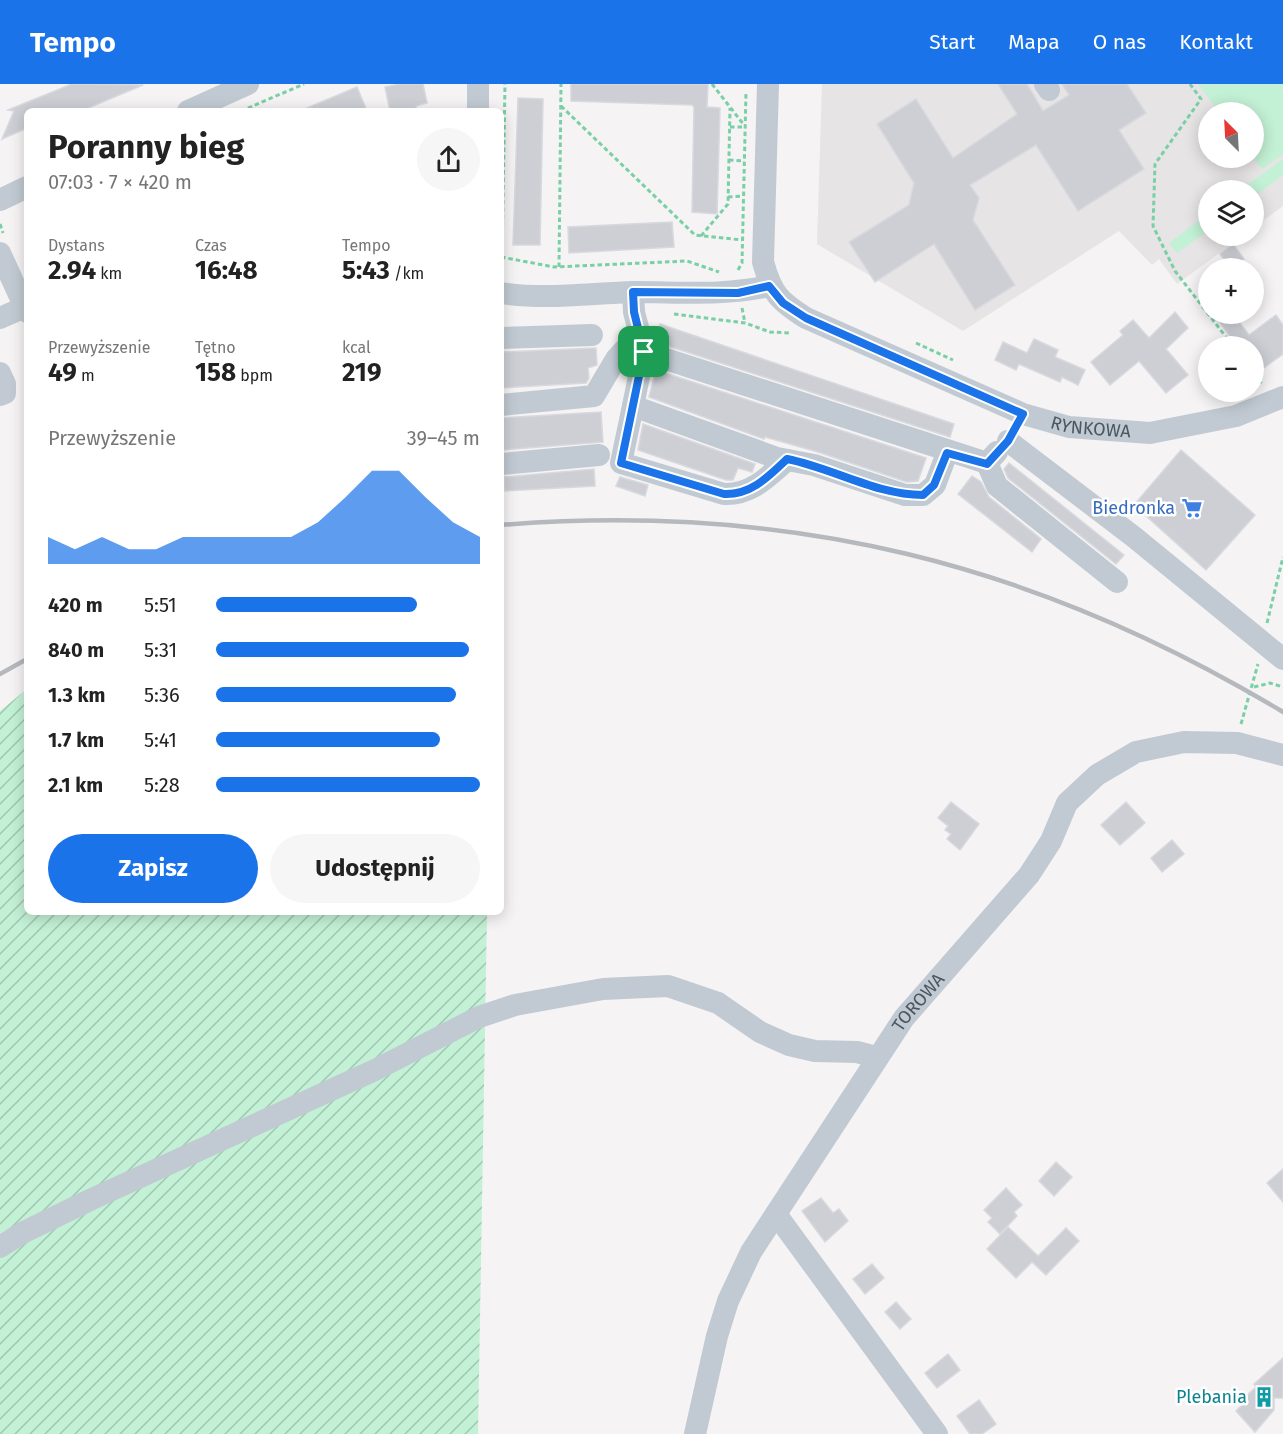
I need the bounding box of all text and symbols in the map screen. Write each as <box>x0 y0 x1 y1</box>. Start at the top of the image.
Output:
text: Tempo <box>30 26 116 59</box>
text: Start <box>929 29 975 55</box>
text: Mapa <box>1008 29 1060 55</box>
text: O nas <box>1093 29 1146 55</box>
text: Kontakt <box>1179 29 1253 55</box>
north arrow <box>1198 102 1264 168</box>
map controls <box>1198 102 1264 402</box>
text: Poranny bieg <box>48 127 244 167</box>
button: share <box>417 128 480 191</box>
text: 07:03 · 7 × 420 m <box>48 170 192 194</box>
button: layers <box>1198 180 1264 246</box>
text: Dystans <box>48 236 105 255</box>
text: Czas <box>195 236 227 255</box>
text: Tempo <box>342 236 391 255</box>
text: 2.94 <box>48 255 96 286</box>
text: 16:48 <box>195 255 258 286</box>
text: 5:43 <box>342 255 390 286</box>
button: + <box>1198 258 1264 324</box>
text: km <box>96 264 122 283</box>
text: /km <box>390 264 424 283</box>
pin <box>618 326 669 377</box>
icon: arrive <box>627 335 660 368</box>
button: − <box>1198 336 1264 402</box>
text: Przewyższenie <box>48 338 151 357</box>
text: Tętno <box>195 338 236 357</box>
text: kcal <box>342 338 371 357</box>
text: 49 <box>48 357 77 388</box>
text: 158 <box>195 357 236 388</box>
text: 219 <box>342 357 382 388</box>
text: m <box>77 366 95 385</box>
text: bpm <box>236 366 273 385</box>
street label: RYNKOWA <box>1048 411 1132 443</box>
text: Przewyższenie <box>48 426 176 450</box>
text: 39–45 m <box>407 426 480 450</box>
supermarket icon: Biedronka <box>1180 496 1204 520</box>
place label: Biedronka <box>1092 497 1175 519</box>
text: 420 m <box>48 593 103 617</box>
text: 5:51 <box>144 593 177 617</box>
text: 840 m <box>48 638 104 662</box>
text: 5:31 <box>144 638 177 662</box>
text: 1.3 km <box>48 683 105 707</box>
text: 5:36 <box>144 683 180 707</box>
text: 1.7 km <box>48 728 104 752</box>
text: 5:41 <box>144 728 177 752</box>
text: 2.1 km <box>48 773 103 797</box>
text: 5:28 <box>144 773 180 797</box>
button: Zapisz <box>48 834 258 903</box>
button: Udostępnij <box>270 834 480 903</box>
street label: TOROWA <box>887 968 950 1035</box>
building icon: Plebania <box>1252 1385 1276 1409</box>
place label: Plebania <box>1176 1386 1247 1408</box>

